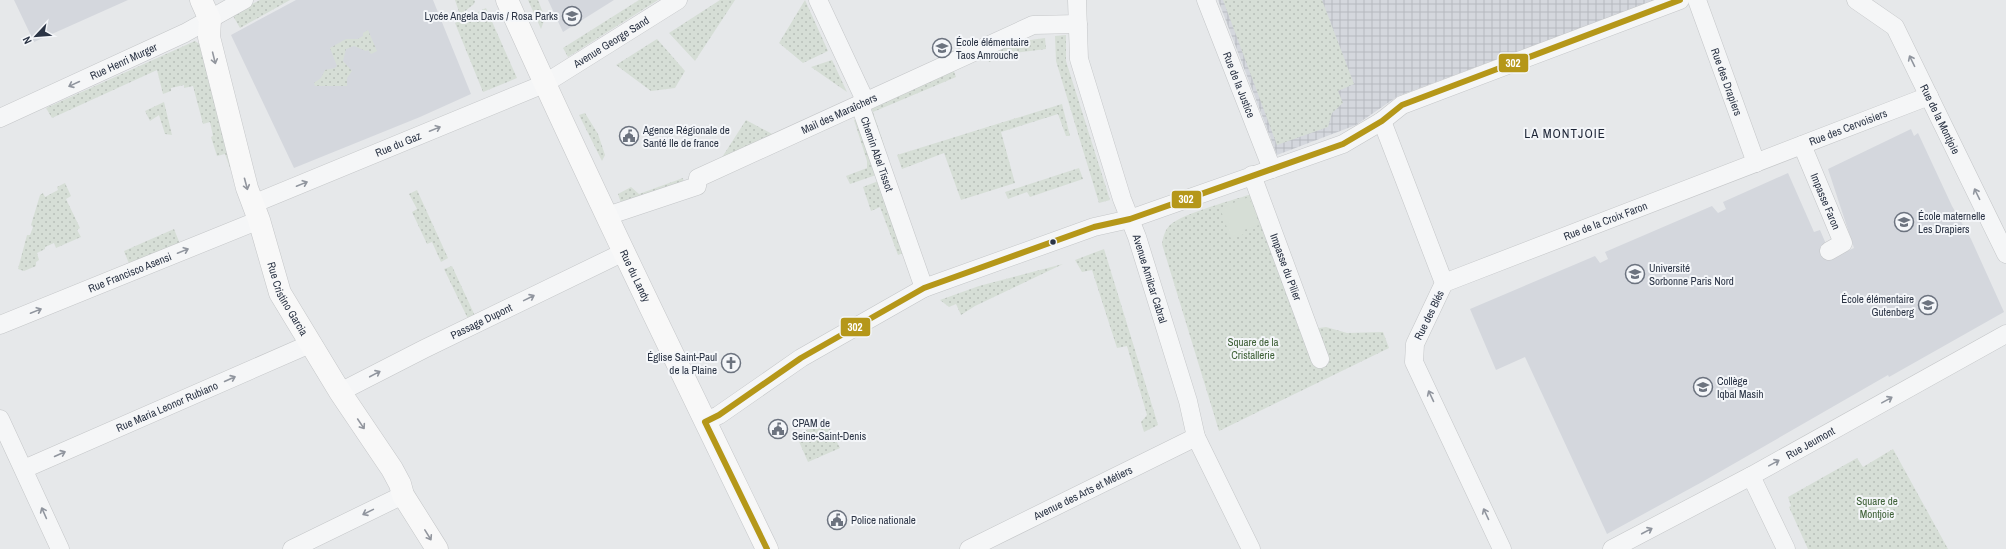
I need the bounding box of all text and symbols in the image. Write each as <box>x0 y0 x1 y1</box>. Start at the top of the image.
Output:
school or university icon: Lycée Angela Davis / Rosa Parks <box>561 5 583 27</box>
place label: Lycée Angela Davis / Rosa Parks <box>424 9 558 23</box>
street label: Avenue George Sand <box>570 13 652 71</box>
north arrow <box>16 16 56 56</box>
text: N <box>19 34 35 46</box>
place label: École élémentaire Taos Amrouche <box>956 35 1029 62</box>
school or university icon: École élémentaire Taos Amrouche <box>931 37 953 59</box>
street label: Rue Henri Murger <box>88 40 159 83</box>
street label: Rue des Drapiers <box>1708 46 1745 118</box>
street label: Rue de la Justice <box>1220 50 1258 120</box>
one-way arrow <box>211 51 219 64</box>
line badge: 302 <box>1498 53 1529 73</box>
one-way arrow <box>1908 55 1915 67</box>
text: 302 <box>1505 56 1521 70</box>
one-way arrow <box>68 81 80 88</box>
street label: Rue de la Montjoie <box>1917 82 1963 156</box>
street label: Mail des Maraîchers <box>799 90 880 137</box>
street label: Rue des Cervoisiers <box>1807 106 1889 149</box>
street label: Chemin Abel Tissot <box>858 115 897 194</box>
place label: Agence Régionale de Santé Ile de france <box>642 123 730 150</box>
one-way arrow <box>428 125 440 133</box>
public building icon: Agence Régionale de Santé Ile de france <box>618 125 640 147</box>
district label: LA MONTJOIE <box>1524 125 1606 142</box>
street label: Rue du Gaz <box>373 128 424 160</box>
street label: Impasse Faron <box>1808 171 1844 232</box>
one-way arrow <box>243 177 250 190</box>
one-way arrow <box>295 179 307 187</box>
one-way arrow <box>1973 188 1980 200</box>
line badge: 302 <box>1171 190 1202 209</box>
text: 302 <box>1178 192 1194 206</box>
street label: Rue de la Croix Faron <box>1562 198 1649 243</box>
place label: École maternelle Les Drapiers <box>1918 209 1985 236</box>
school or university icon: École maternelle Les Drapiers <box>1893 211 1915 233</box>
street label: Impasse du Pilier <box>1267 231 1305 302</box>
street label: Avenue Amilcar Cabral <box>1129 232 1170 325</box>
unlabelled marker <box>1048 237 1058 247</box>
one-way arrow <box>176 247 188 255</box>
street label: Rue du Landy <box>617 247 654 305</box>
street label: Rue Francisco Asensi <box>86 249 173 296</box>
street label: Rue Cristino Garcia <box>264 260 311 338</box>
place label: Université Sorbonne Paris Nord <box>1649 261 1734 288</box>
school or university icon: Université Sorbonne Paris Nord <box>1624 263 1646 285</box>
street label: Rue des Blés <box>1411 287 1447 342</box>
place label: École élémentaire Gutenberg <box>1841 292 1914 319</box>
one-way arrow <box>522 294 534 301</box>
school or university icon: École élémentaire Gutenberg <box>1917 294 1939 316</box>
street label: Passage Dupont <box>448 300 515 342</box>
one-way arrow <box>30 306 42 314</box>
line badge: 302 <box>840 317 871 337</box>
text: 302 <box>847 320 863 334</box>
park label: Square de la Cristallerie <box>1227 335 1279 362</box>
place label: Église Saint-Paul de la Plaine <box>647 350 717 377</box>
church icon: Église Saint-Paul de la Plaine <box>720 352 742 374</box>
one-way arrow <box>369 370 381 378</box>
place label: Collège Iqbal Masih <box>1717 374 1764 401</box>
one-way arrow <box>224 375 236 382</box>
school or university icon: Collège Iqbal Masih <box>1692 376 1714 398</box>
street label: Rue Maria Leonor Rubiano <box>114 378 220 435</box>
one-way arrow <box>1427 390 1434 402</box>
one-way arrow <box>1881 396 1893 403</box>
place label: CPAM de Seine-Saint-Denis <box>792 416 867 443</box>
one-way arrow <box>357 418 365 429</box>
public building icon: CPAM de Seine-Saint-Denis <box>767 418 789 440</box>
street label: Rue Jeumont <box>1784 423 1838 462</box>
one-way arrow <box>53 450 65 457</box>
one-way arrow <box>1768 459 1780 466</box>
street label: Avenue des Arts et Métiers <box>1030 462 1135 524</box>
park label: Square de Montjoie <box>1856 494 1898 521</box>
one-way arrow <box>40 508 47 520</box>
one-way arrow <box>1482 508 1489 520</box>
one-way arrow <box>363 509 375 516</box>
public building icon: Police nationale <box>826 509 848 531</box>
place label: Police nationale <box>851 513 916 527</box>
one-way arrow <box>1641 527 1653 534</box>
one-way arrow <box>424 529 432 540</box>

